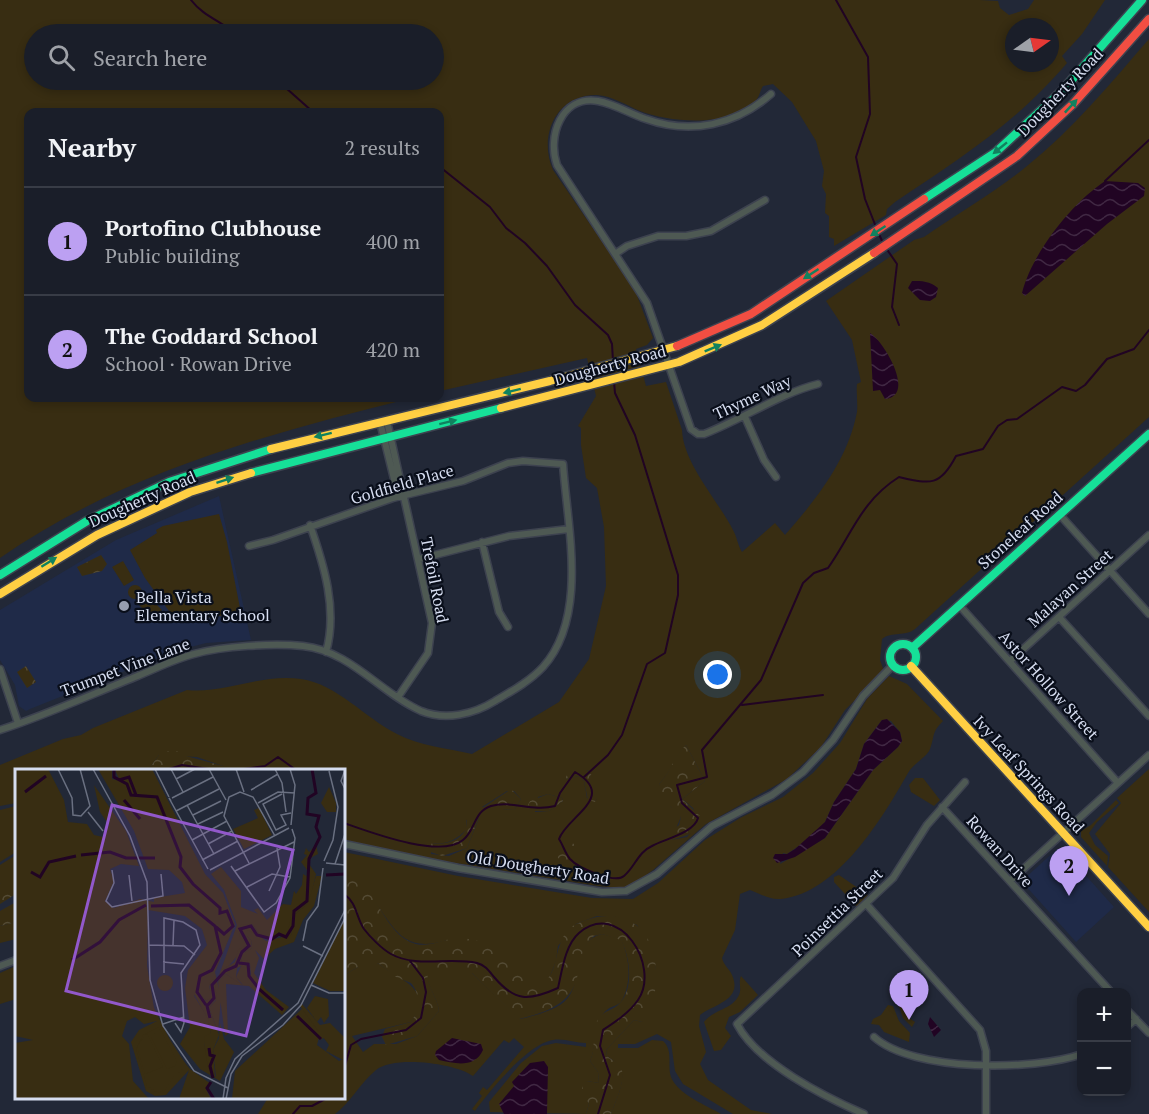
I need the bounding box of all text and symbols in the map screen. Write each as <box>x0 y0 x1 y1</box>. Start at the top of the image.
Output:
north arrow <box>1005 18 1059 72</box>
search box <box>24 24 444 90</box>
icon: search <box>45 41 78 74</box>
text: Search here <box>93 43 207 72</box>
street label: Dougherty Road <box>1012 43 1108 141</box>
one-way arrow <box>1063 100 1077 114</box>
text: Nearby <box>48 130 136 164</box>
text: 2 results <box>345 134 420 161</box>
one-way arrow <box>993 141 1008 154</box>
text: Portofino Clubhouse <box>105 213 321 242</box>
one-way arrow <box>870 225 886 237</box>
text: 1 <box>62 228 73 255</box>
text: 400 m <box>366 228 420 255</box>
text: Public building <box>105 242 239 269</box>
one-way arrow <box>804 268 820 280</box>
text: The Goddard School <box>105 321 318 350</box>
text: 2 <box>62 336 73 363</box>
text: 420 m <box>366 336 420 363</box>
street label: Dougherty Road <box>552 339 668 391</box>
one-way arrow <box>705 343 723 353</box>
text: School · Rowan Drive <box>105 350 292 377</box>
street label: Thyme Way <box>710 369 795 425</box>
one-way arrow <box>503 386 521 396</box>
one-way arrow <box>439 416 457 426</box>
one-way arrow <box>314 431 332 441</box>
street label: Goldfield Place <box>348 459 456 509</box>
street label: Dougherty Road <box>85 466 199 532</box>
one-way arrow <box>216 475 234 485</box>
street label: Stoneleaf Road <box>973 486 1067 574</box>
street label: Trefoil Road <box>416 535 454 625</box>
street label: Malayan Street <box>1023 544 1117 632</box>
one-way arrow <box>41 557 57 568</box>
place label: Bella Vista Elementary School <box>136 586 270 626</box>
marker: Bella Vista Elementary School <box>117 599 131 613</box>
street label: Astor Hollow Street <box>994 626 1104 744</box>
street label: Trumpet Vine Lane <box>57 632 193 702</box>
your location <box>703 660 732 689</box>
street label: Ivy Leaf Springs Road <box>969 710 1089 838</box>
inset map <box>15 769 345 1099</box>
street label: Rowan Drive <box>962 810 1038 892</box>
street label: Old Dougherty Road <box>465 845 611 889</box>
pin: 2 <box>1050 846 1088 896</box>
street label: Poinsettia Street <box>787 863 887 961</box>
pin: 1 <box>890 970 928 1020</box>
map controls <box>1077 988 1131 1096</box>
button: + <box>1077 988 1131 1042</box>
button: − <box>1077 1042 1131 1096</box>

